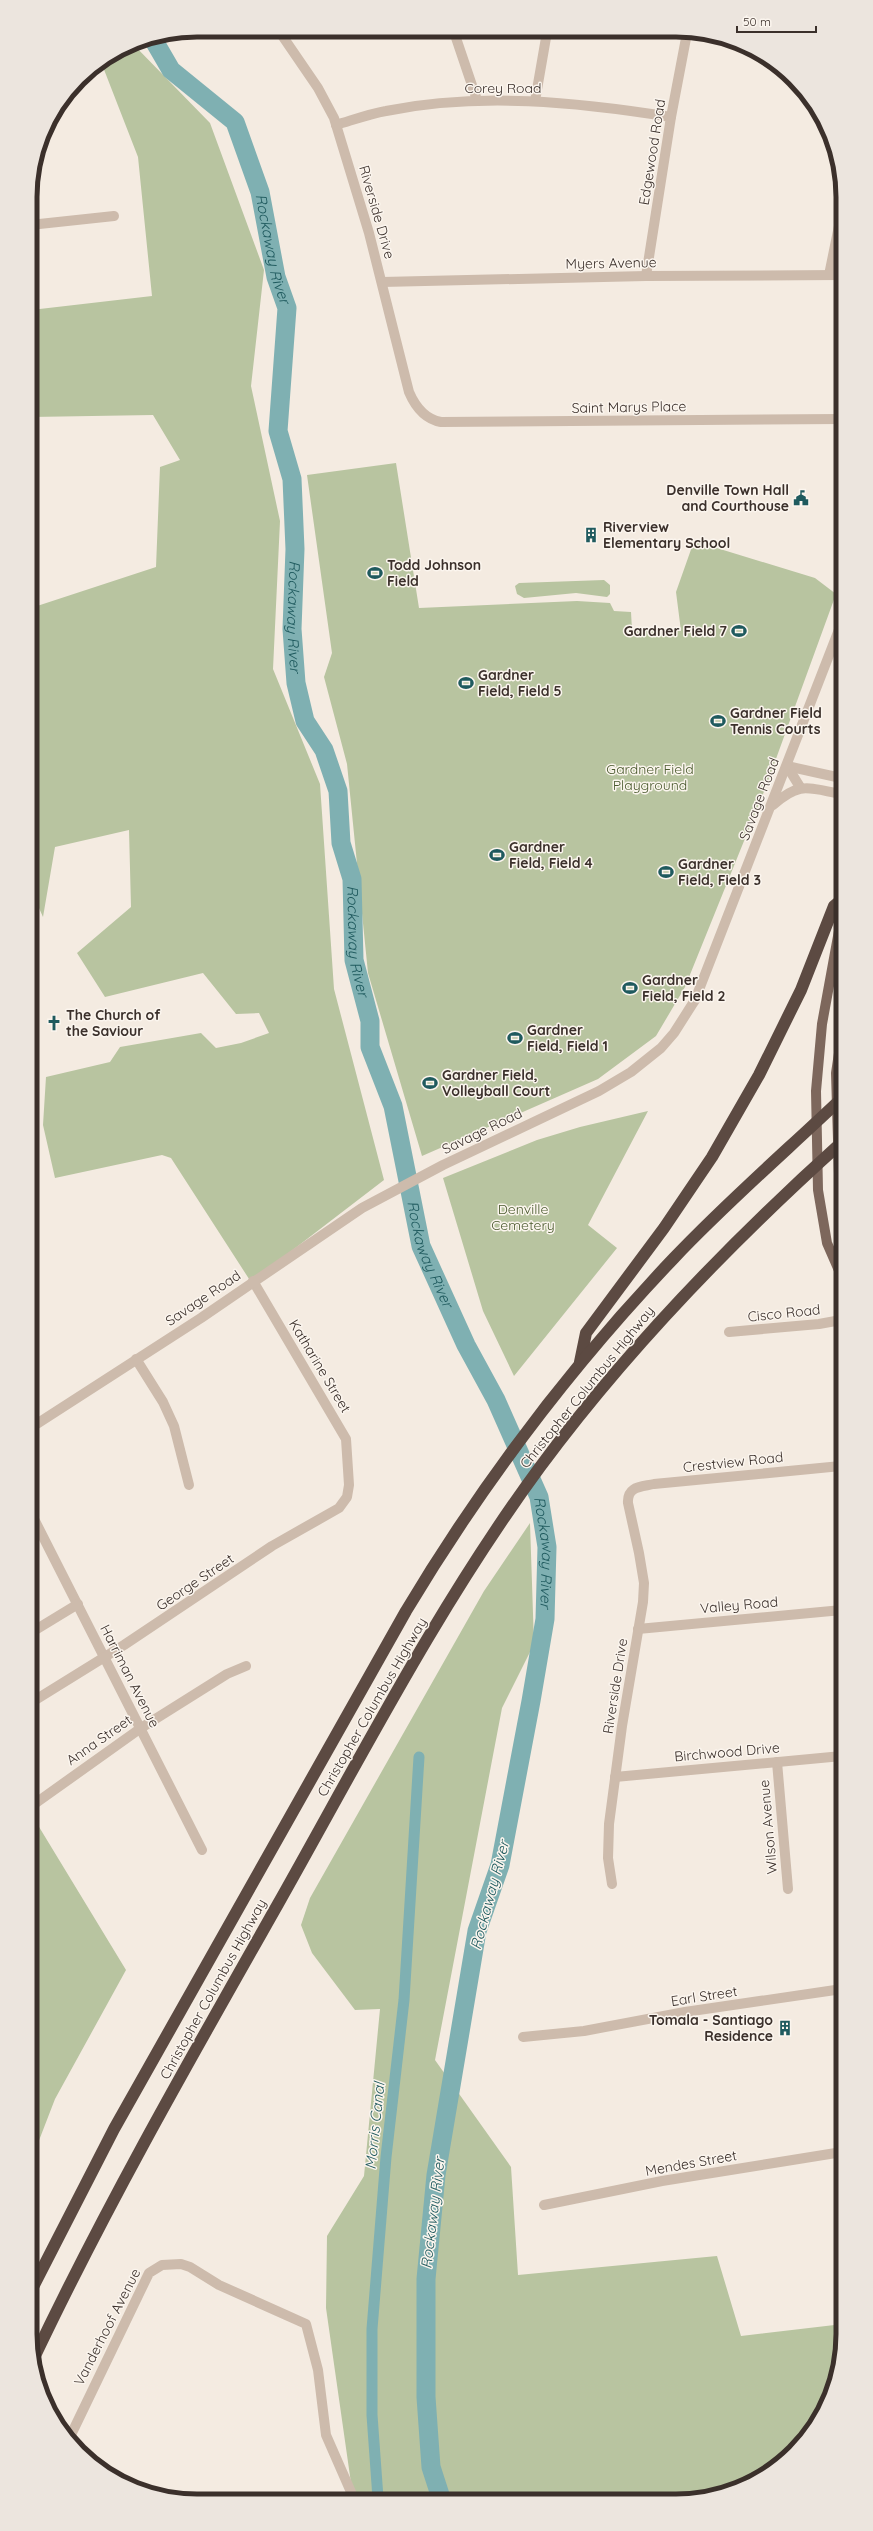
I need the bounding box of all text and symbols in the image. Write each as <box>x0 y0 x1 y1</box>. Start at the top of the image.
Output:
scale bar <box>737 8 816 34</box>
text: 50 m <box>743 14 771 29</box>
street label: Corey Road <box>464 79 542 97</box>
street label: Edgewood Road <box>635 98 669 206</box>
street label: Riverside Drive <box>355 163 399 261</box>
water label: Rockaway River <box>252 192 296 309</box>
street label: Myers Avenue <box>565 253 657 273</box>
street label: Saint Marys Place <box>571 397 687 417</box>
place label: Denville Town Hall and Courthouse <box>666 481 789 515</box>
public building icon: Denville Town Hall and Courthouse <box>792 489 810 507</box>
place label: Riverview Elementary School <box>603 518 730 552</box>
building icon: Riverview Elementary School <box>582 526 600 544</box>
place label: Todd Johnson Field <box>387 556 481 590</box>
water label: Rockaway River <box>283 560 305 675</box>
sports icon: Todd Johnson Field <box>366 564 384 582</box>
place label: Gardner Field 7 <box>624 622 727 640</box>
sports icon: Gardner Field 7 <box>730 622 748 640</box>
place label: Gardner Field, Field 5 <box>478 666 561 700</box>
sports icon: Gardner Field, Field 5 <box>457 674 475 692</box>
place label: Gardner Field Tennis Courts <box>730 704 822 738</box>
sports icon: Gardner Field Tennis Courts <box>709 712 727 730</box>
street label: Savage Road <box>735 755 783 843</box>
park label: Gardner Field Playground <box>606 760 694 794</box>
place label: Gardner Field, Field 4 <box>509 838 593 872</box>
sports icon: Gardner Field, Field 4 <box>488 846 506 864</box>
place label: Gardner Field, Field 3 <box>678 855 761 889</box>
sports icon: Gardner Field, Field 3 <box>657 863 675 881</box>
water label: Rockaway River <box>343 885 374 1001</box>
place label: Gardner Field, Field 2 <box>642 971 725 1005</box>
sports icon: Gardner Field, Field 2 <box>621 979 639 997</box>
place label: The Church of the Saviour <box>66 1006 161 1040</box>
church icon: The Church of the Saviour <box>45 1014 63 1032</box>
place label: Gardner Field, Field 1 <box>527 1021 608 1055</box>
sports icon: Gardner Field, Field 1 <box>506 1029 524 1047</box>
place label: Gardner Field, Volleyball Court <box>442 1066 551 1100</box>
sports icon: Gardner Field, Volleyball Court <box>421 1074 439 1092</box>
street label: Savage Road <box>439 1104 525 1158</box>
water label: Rockaway River <box>403 1199 459 1312</box>
park label: Denville Cemetery <box>491 1200 555 1234</box>
street label: Savage Road <box>162 1266 244 1330</box>
street label: Cisco Road <box>747 1300 821 1326</box>
street label: Christopher Columbus Highway <box>516 1302 658 1472</box>
street label: Katharine Street <box>285 1316 355 1416</box>
street label: Crestview Road <box>682 1448 784 1476</box>
water label: Rockaway River <box>530 1495 558 1611</box>
street label: George Street <box>153 1549 237 1615</box>
street label: Valley Road <box>699 1593 779 1617</box>
street label: Christopher Columbus Highway <box>313 1614 431 1800</box>
street label: Harriman Avenue <box>96 1621 164 1731</box>
street label: Riverside Drive <box>599 1637 631 1735</box>
street label: Anna Street <box>63 1711 135 1769</box>
street label: Birchwood Drive <box>673 1738 781 1766</box>
street label: Wilson Avenue <box>755 1779 781 1875</box>
water label: Rockaway River <box>466 1836 514 1952</box>
street label: Christopher Columbus Highway <box>156 1895 270 2083</box>
street label: Earl Street <box>669 1982 739 2010</box>
place label: Tomala - Santiago Residence <box>649 2011 773 2045</box>
building icon: Tomala - Santiago Residence <box>776 2019 794 2037</box>
water label: Morris Canal <box>360 2080 389 2170</box>
street label: Mendes Street <box>644 2146 738 2180</box>
water label: Rockaway River <box>416 2154 449 2270</box>
street label: Vanderhoof Avenue <box>70 2265 144 2389</box>

